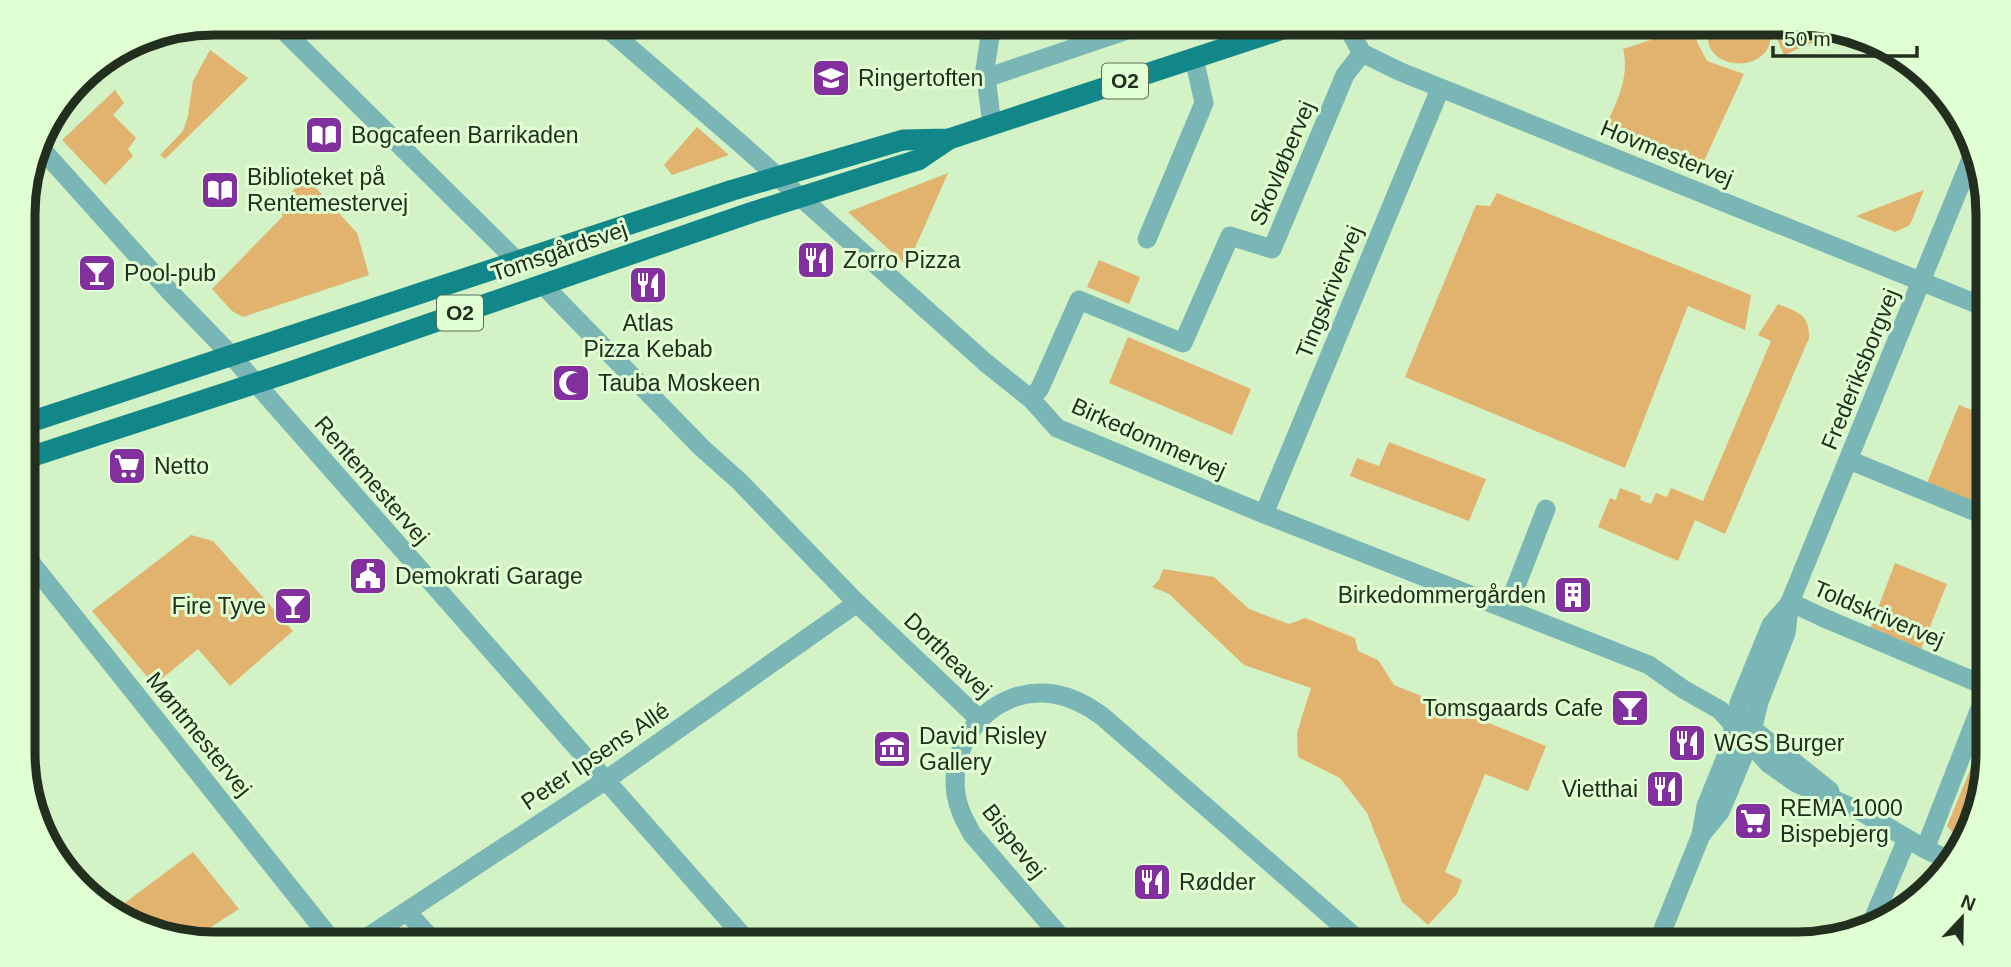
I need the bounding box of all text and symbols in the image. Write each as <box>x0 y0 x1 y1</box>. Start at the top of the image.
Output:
scale bar <box>1773 14 1916 58</box>
text: 50 m <box>1784 27 1831 50</box>
school or university icon: Ringertoften <box>810 57 852 99</box>
road number: O2 <box>1102 64 1148 98</box>
place label: Ringertoften <box>858 65 983 91</box>
street label: Skovløbervej <box>1244 97 1320 229</box>
library icon: Bogcafeen Barrikaden <box>303 114 345 156</box>
street label: Hovmestervej <box>1597 115 1737 191</box>
place label: Bogcafeen Barrikaden <box>351 122 579 148</box>
place label: Biblioteket på Rentemestervej <box>247 164 408 216</box>
library icon: Biblioteket på Rentemestervej <box>199 169 241 211</box>
street label: Tomsgårdsvej <box>488 216 630 286</box>
street label: Tingskrivervej <box>1291 222 1367 362</box>
restaurant icon: Zorro Pizza <box>795 239 837 281</box>
place label: Zorro Pizza <box>843 247 961 273</box>
bar icon: Pool-pub <box>76 252 118 294</box>
place label: Pool-pub <box>124 260 216 286</box>
restaurant icon: Atlas Pizza Kebab <box>627 264 669 306</box>
street label: Frederiksborgvej <box>1816 285 1904 453</box>
road number: O2 <box>437 296 483 330</box>
place label: Atlas Pizza Kebab <box>583 310 713 362</box>
mosque icon: Tauba Moskeen <box>550 362 592 404</box>
place label: Tauba Moskeen <box>598 370 760 396</box>
street label: Birkedommervej <box>1068 392 1230 484</box>
street label: Rentemestervej <box>309 411 435 549</box>
supermarket icon: Netto <box>106 445 148 487</box>
place label: Netto <box>154 453 209 479</box>
public building icon: Demokrati Garage <box>347 555 389 597</box>
place label: Demokrati Garage <box>395 563 583 589</box>
building icon: Birkedommergården <box>1552 574 1594 616</box>
street label: Toldskrivervej <box>1810 575 1948 653</box>
place label: Birkedommergården <box>1338 582 1546 608</box>
bar icon: Fire Tyve <box>272 585 314 627</box>
place label: Fire Tyve <box>172 593 266 619</box>
street label: Dortheavej <box>899 607 997 703</box>
street label: Møntmestervej <box>141 667 257 801</box>
bar icon: Tomsgaards Cafe <box>1609 687 1651 729</box>
place label: Tomsgaards Cafe <box>1423 695 1603 721</box>
street label: Peter Ipsens Allé <box>516 697 674 815</box>
restaurant icon: WGS Burger <box>1666 722 1708 764</box>
place label: David Risley Gallery <box>919 723 1047 775</box>
museum icon: David Risley Gallery <box>871 728 913 770</box>
place label: WGS Burger <box>1714 730 1845 756</box>
restaurant icon: Vietthai <box>1644 768 1686 810</box>
place label: Vietthai <box>1562 776 1638 802</box>
place label: REMA 1000 Bispebjerg <box>1780 795 1903 847</box>
street label: Bispevej <box>977 799 1051 883</box>
supermarket icon: REMA 1000 Bispebjerg <box>1732 800 1774 842</box>
restaurant icon: Rødder <box>1131 861 1173 903</box>
place label: Rødder <box>1179 869 1256 895</box>
north arrow <box>1927 883 1997 953</box>
text: N <box>1958 890 1978 915</box>

